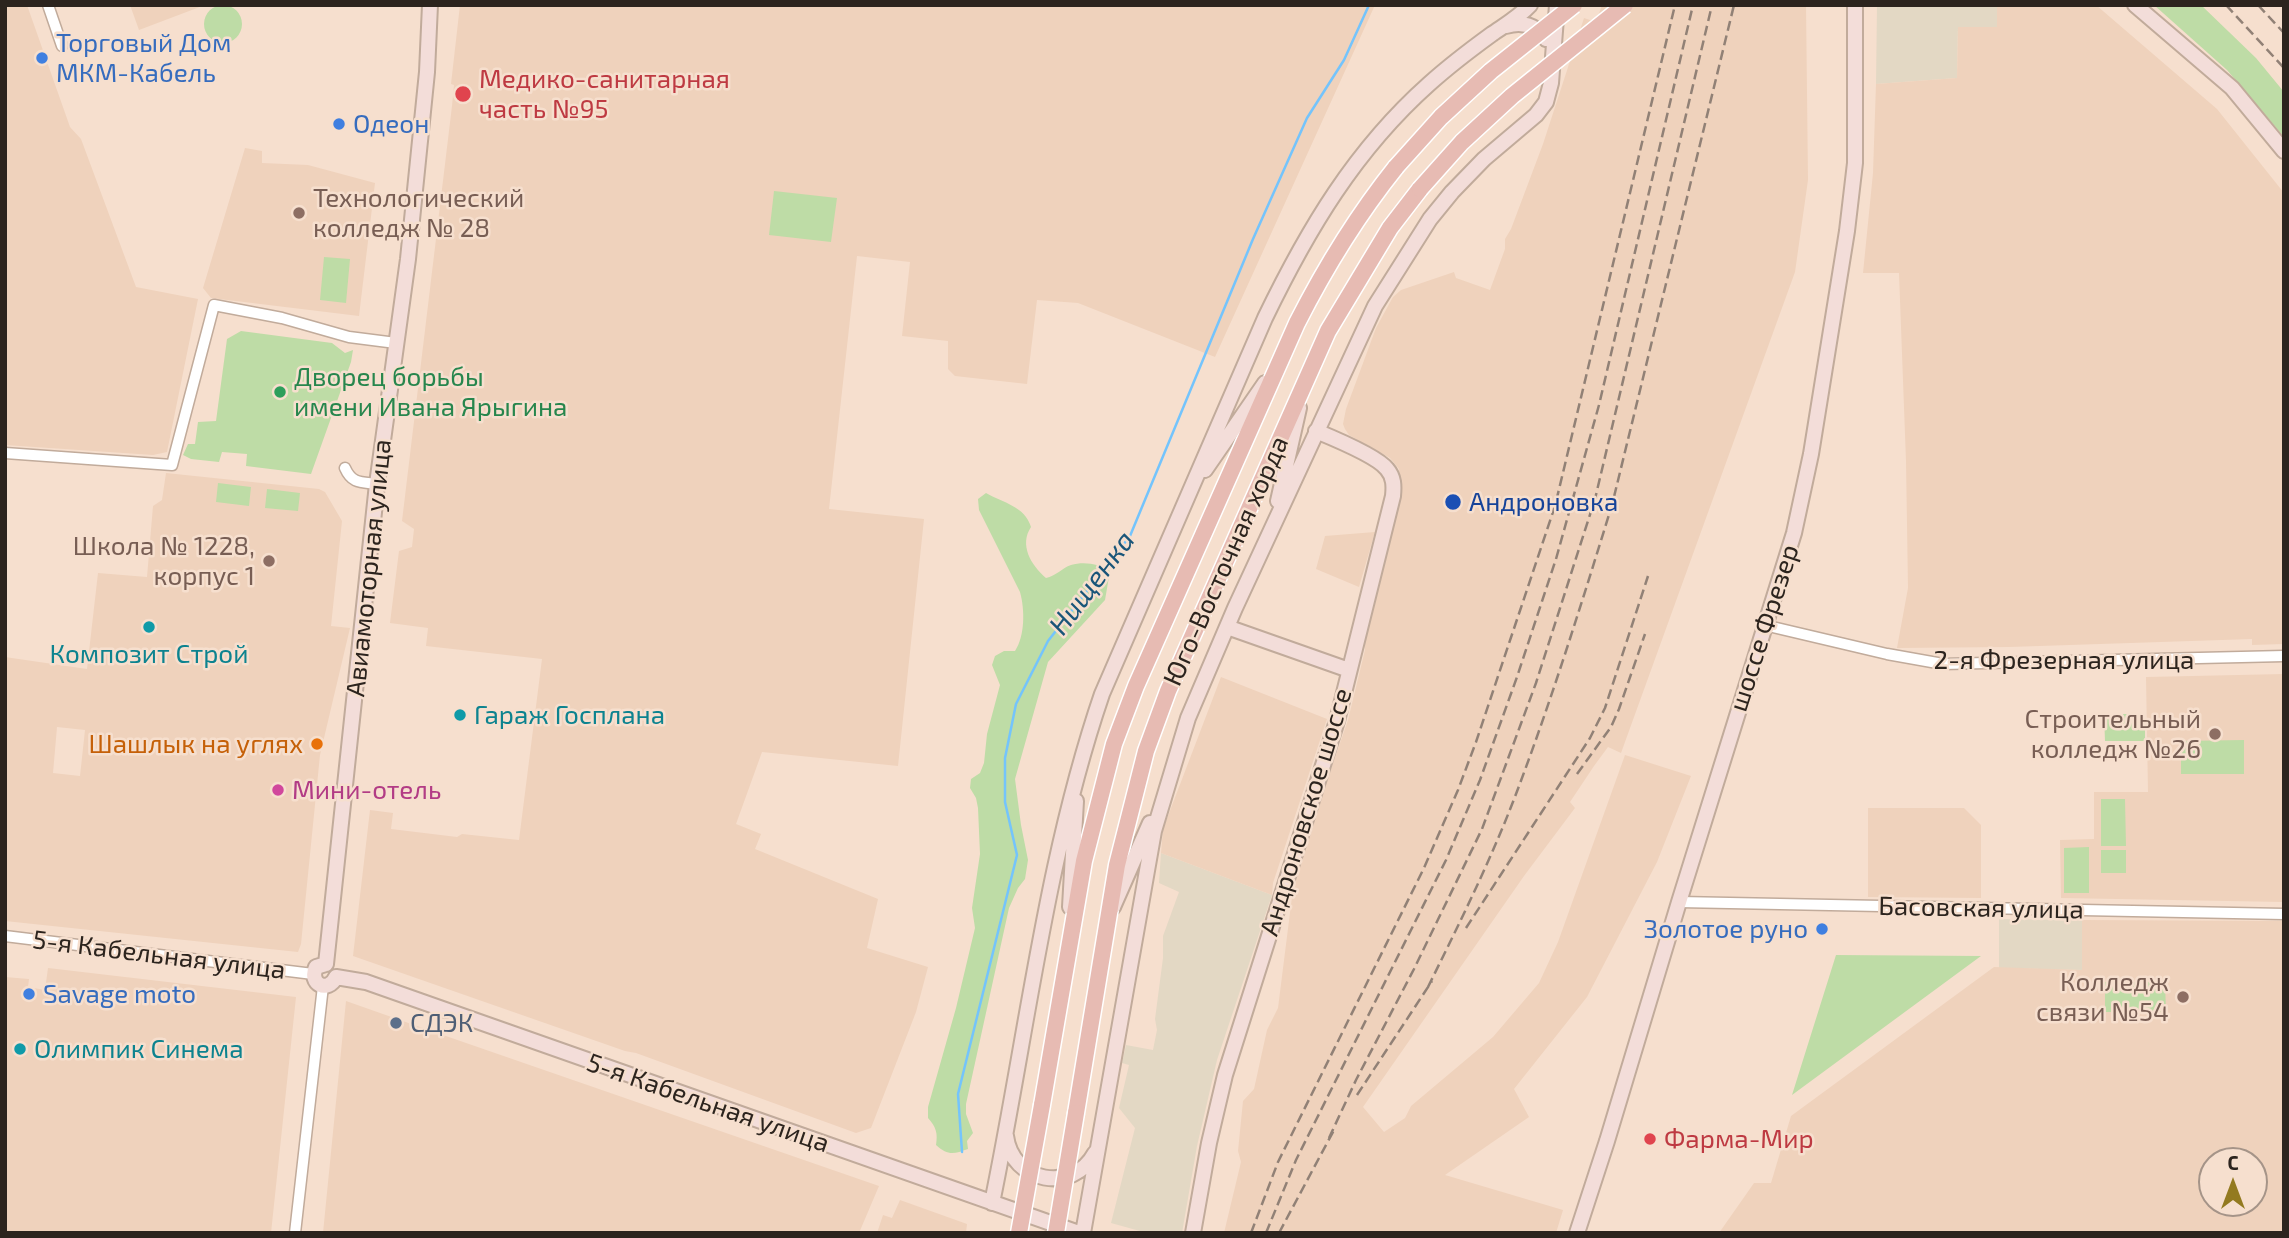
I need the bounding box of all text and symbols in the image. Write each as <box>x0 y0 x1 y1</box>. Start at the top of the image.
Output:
place label: Торговый Дом МКМ-Кабель <box>56 27 231 88</box>
marker: Торговый Дом МКМ-Кабель <box>34 50 50 66</box>
place label: Медико-санитарная часть №95 <box>479 63 730 124</box>
marker: Медико-санитарная часть №95 <box>453 84 473 104</box>
place label: Одеон <box>353 108 429 140</box>
marker: Одеон <box>331 116 347 132</box>
place label: Технологический колледж № 28 <box>313 182 524 244</box>
marker: Технологический колледж № 28 <box>291 205 307 221</box>
place label: Дворец борьбы имени Ивана Ярыгина <box>294 361 567 422</box>
marker: Дворец борьбы имени Ивана Ярыгина <box>272 384 288 400</box>
street label: Юго-Восточная хорда <box>1157 431 1295 691</box>
street label: Авиамоторная улица <box>340 438 398 698</box>
place label: Андроновка <box>1469 486 1618 518</box>
marker: Андроновка <box>1443 492 1463 512</box>
water label: Нищенка <box>1042 524 1142 642</box>
place label: Школа № 1228, корпус 1 <box>73 530 255 592</box>
street label: шоссе Фрезер <box>1722 541 1806 715</box>
marker: Школа № 1228, корпус 1 <box>261 553 277 569</box>
marker: Композит Строй <box>141 619 157 635</box>
place label: Композит Строй <box>50 638 248 670</box>
street label: 2-я Фрезерная улица <box>1934 644 2194 676</box>
street label: Андроновское шоссе <box>1253 684 1359 940</box>
place label: Гараж Госплана <box>474 699 665 731</box>
place label: Строительный колледж №26 <box>2024 703 2201 764</box>
marker: Гараж Госплана <box>452 707 468 723</box>
marker: Строительный колледж №26 <box>2207 726 2223 742</box>
place label: Шашлык на углях <box>89 728 303 760</box>
marker: Шашлык на углях <box>309 736 325 752</box>
place label: Мини-отель <box>292 774 441 806</box>
marker: Мини-отель <box>270 782 286 798</box>
street label: Басовская улица <box>1878 891 2084 925</box>
place label: Золотое руно <box>1644 913 1808 945</box>
marker: Золотое руно <box>1814 921 1830 937</box>
street label: 5-я Кабельная улица <box>31 924 287 986</box>
place label: Колледж связи №54 <box>2036 966 2169 1028</box>
place label: Savage moto <box>43 978 196 1010</box>
marker: Savage moto <box>21 986 37 1002</box>
marker: Колледж связи №54 <box>2175 989 2191 1005</box>
place label: СДЭК <box>410 1007 473 1039</box>
marker: СДЭК <box>388 1015 404 1031</box>
place label: Олимпик Синема <box>34 1033 243 1065</box>
marker: Олимпик Синема <box>12 1041 28 1057</box>
street label: 5-я Кабельная улица <box>583 1047 833 1159</box>
place label: Фарма-Мир <box>1664 1123 1814 1155</box>
marker: Фарма-Мир <box>1642 1131 1658 1147</box>
north arrow <box>2198 1147 2268 1217</box>
text: С <box>2227 1151 2239 1174</box>

